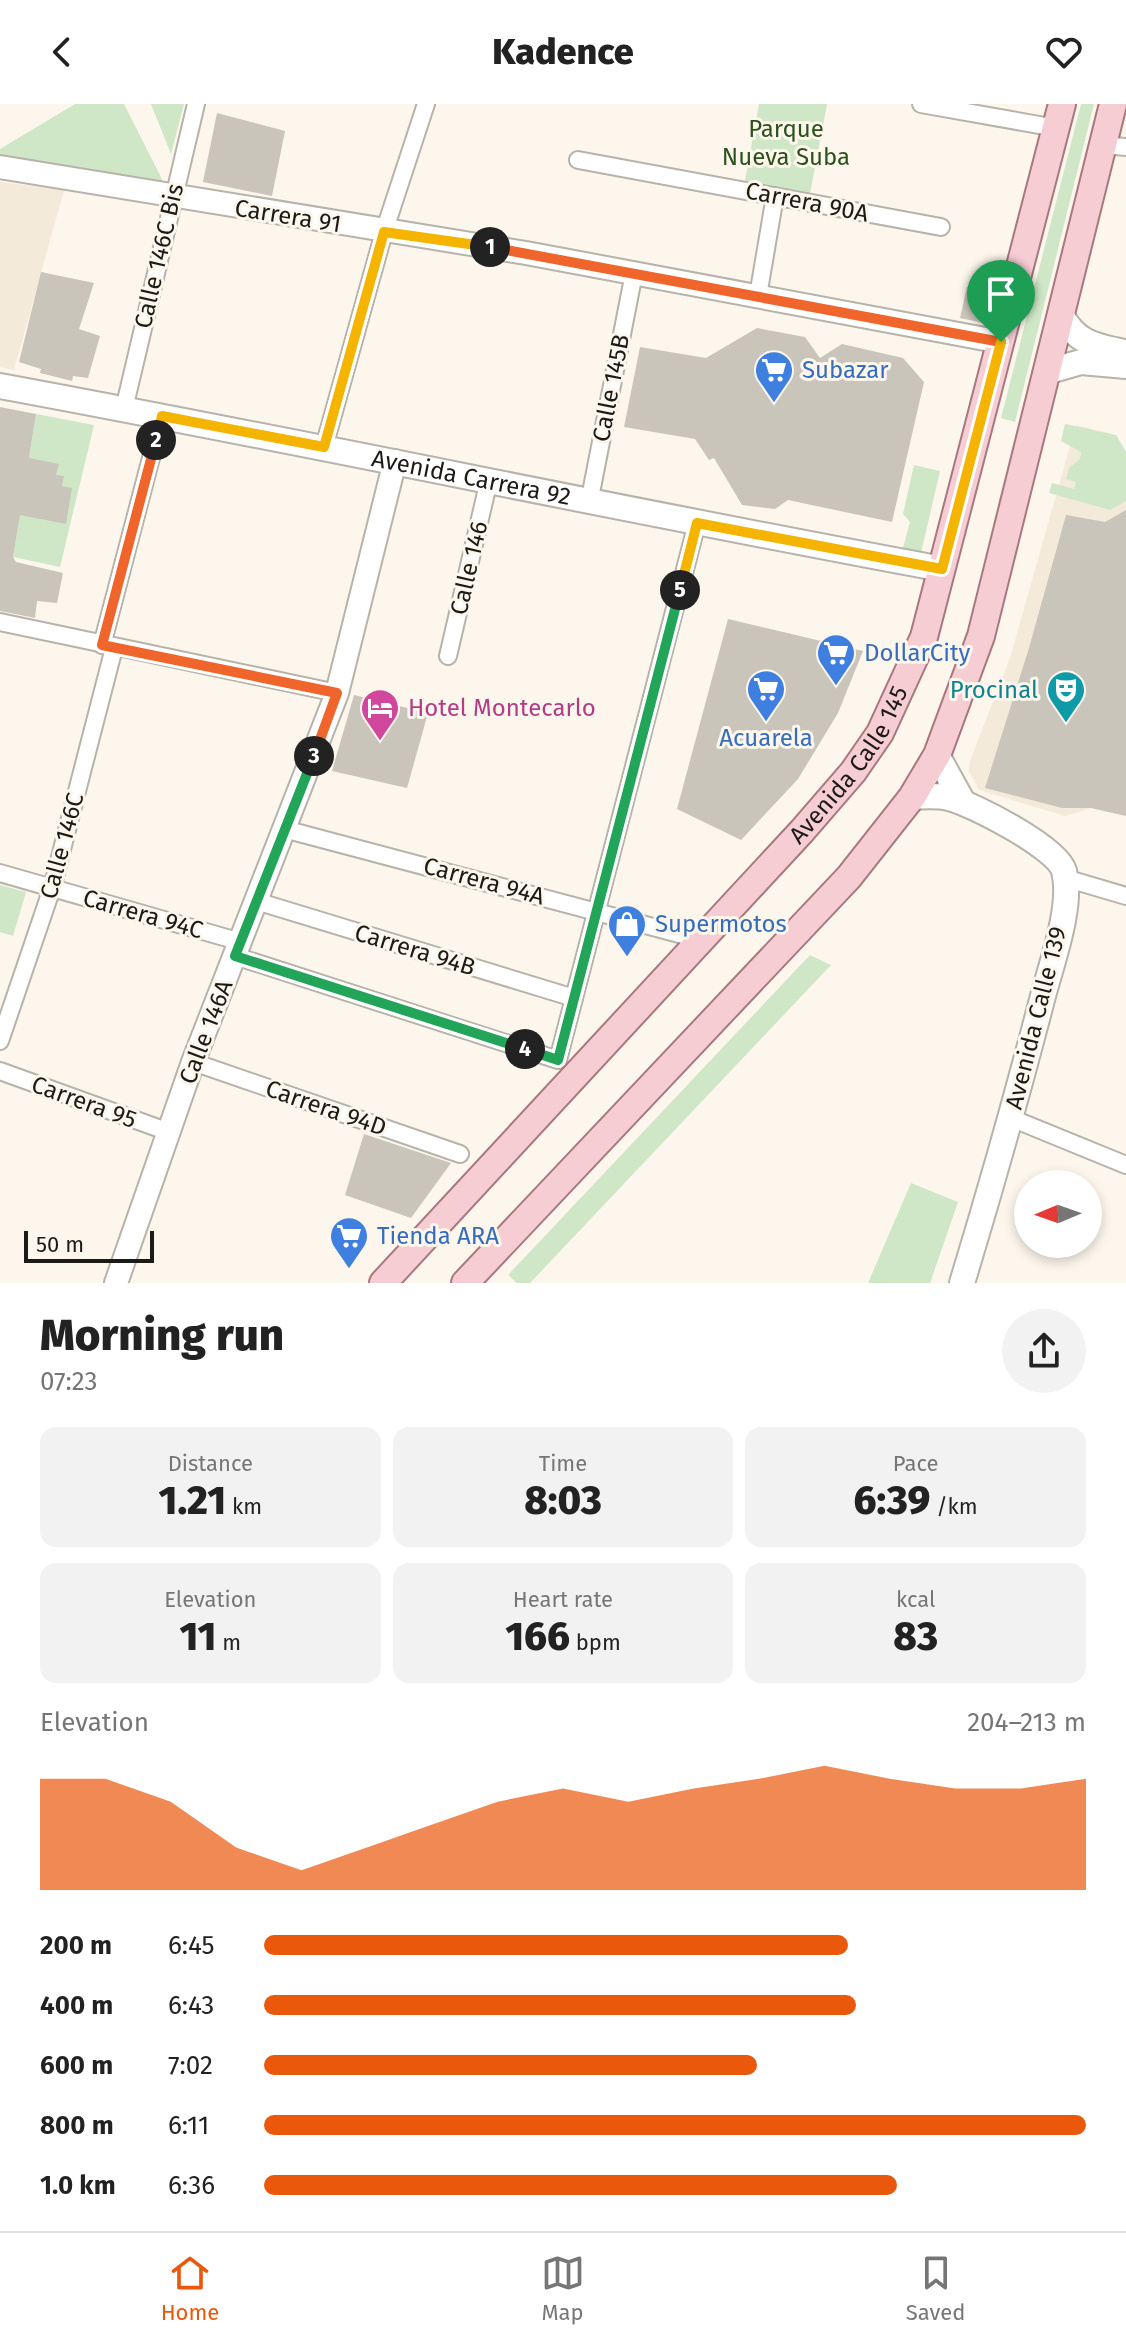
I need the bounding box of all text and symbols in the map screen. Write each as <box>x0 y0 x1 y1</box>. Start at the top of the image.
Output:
icon: back <box>40 30 84 74</box>
text: Kadence <box>492 30 634 74</box>
icon: heart <box>1042 30 1086 74</box>
park label: Parque Nueva Suba <box>722 115 850 171</box>
street label: Carrera 90A <box>743 176 871 228</box>
street label: Calle 146C Bis <box>129 181 189 331</box>
street label: Carrera 91 <box>233 194 343 238</box>
pin: 1 <box>470 227 510 267</box>
text: 1 <box>485 233 495 260</box>
pin <box>967 260 1035 342</box>
icon: arrive <box>979 272 1023 316</box>
street label: Calle 145B <box>587 332 635 444</box>
supermarket icon: Subazar <box>753 349 795 404</box>
place label: Subazar <box>802 356 889 384</box>
pin: 2 <box>136 420 176 460</box>
text: 2 <box>150 426 162 453</box>
street label: Avenida Carrera 92 <box>369 444 573 511</box>
street label: Calle 146 <box>445 518 493 618</box>
pin: 5 <box>660 570 700 610</box>
text: 5 <box>674 576 686 603</box>
supermarket icon: DollarCity <box>815 632 857 687</box>
place label: DollarCity <box>864 639 970 667</box>
supermarket icon: Acuarela <box>745 668 787 723</box>
theatre icon: Procinal <box>1045 669 1087 724</box>
place label: Procinal <box>950 676 1038 704</box>
street label: Avenida Calle 145 <box>783 682 914 849</box>
hotel icon: Hotel Montecarlo <box>359 687 401 742</box>
place label: Hotel Montecarlo <box>408 694 596 722</box>
place label: Acuarela <box>719 724 813 752</box>
pin: 3 <box>294 736 334 776</box>
text: 3 <box>308 742 320 769</box>
street label: Calle 146C <box>34 790 90 902</box>
street label: Carrera 94A <box>421 851 548 911</box>
street label: Carrera 94C <box>80 884 206 944</box>
shop icon: Supermotos <box>606 903 648 958</box>
place label: Supermotos <box>655 910 787 938</box>
street label: Carrera 94B <box>351 918 479 982</box>
street label: Avenida Calle 139 <box>1000 924 1072 1112</box>
street label: Calle 146A <box>173 976 239 1088</box>
pin: 4 <box>505 1029 545 1069</box>
text: 4 <box>519 1035 531 1062</box>
street label: Carrera 95 <box>28 1070 140 1134</box>
street label: Carrera 94D <box>262 1074 390 1142</box>
north arrow <box>1014 1170 1102 1258</box>
map controls <box>1014 1170 1102 1258</box>
supermarket icon: Tienda ARA <box>328 1215 370 1270</box>
place label: Tienda ARA <box>377 1222 499 1250</box>
scale bar <box>24 1227 154 1263</box>
text: 50 m <box>36 1231 84 1258</box>
text: Morning run <box>40 1309 284 1362</box>
button: share <box>1002 1309 1086 1393</box>
text: 07:23 <box>40 1366 98 1397</box>
text: Distance <box>168 1450 253 1477</box>
text: Time <box>539 1450 587 1477</box>
text: Pace <box>893 1450 938 1477</box>
text: 1.21 <box>159 1477 226 1525</box>
text: 8:03 <box>524 1477 602 1525</box>
text: 6:39 <box>854 1477 930 1525</box>
text: km <box>226 1493 262 1520</box>
text: /km <box>930 1493 978 1520</box>
text: Elevation <box>164 1586 256 1613</box>
text: Heart rate <box>513 1586 613 1613</box>
text: kcal <box>896 1586 935 1613</box>
text: 11 <box>179 1613 217 1661</box>
text: 166 <box>505 1613 570 1661</box>
text: 83 <box>893 1613 938 1661</box>
text: m <box>217 1629 241 1656</box>
text: bpm <box>570 1629 621 1656</box>
text: Elevation <box>40 1707 149 1738</box>
text: 204–213 m <box>967 1707 1086 1738</box>
text: 200 m <box>40 1930 112 1961</box>
text: 6:45 <box>168 1930 215 1961</box>
text: 400 m <box>40 1990 113 2021</box>
text: 6:43 <box>168 1990 214 2021</box>
text: 600 m <box>40 2050 113 2081</box>
text: 7:02 <box>168 2050 213 2081</box>
text: 800 m <box>40 2110 114 2141</box>
text: 6:11 <box>168 2110 209 2141</box>
text: 1.0 km <box>40 2170 116 2201</box>
text: 6:36 <box>168 2170 215 2201</box>
tab: Home <box>161 2251 219 2326</box>
tab: Map <box>541 2251 585 2326</box>
tab: Saved <box>906 2251 965 2326</box>

